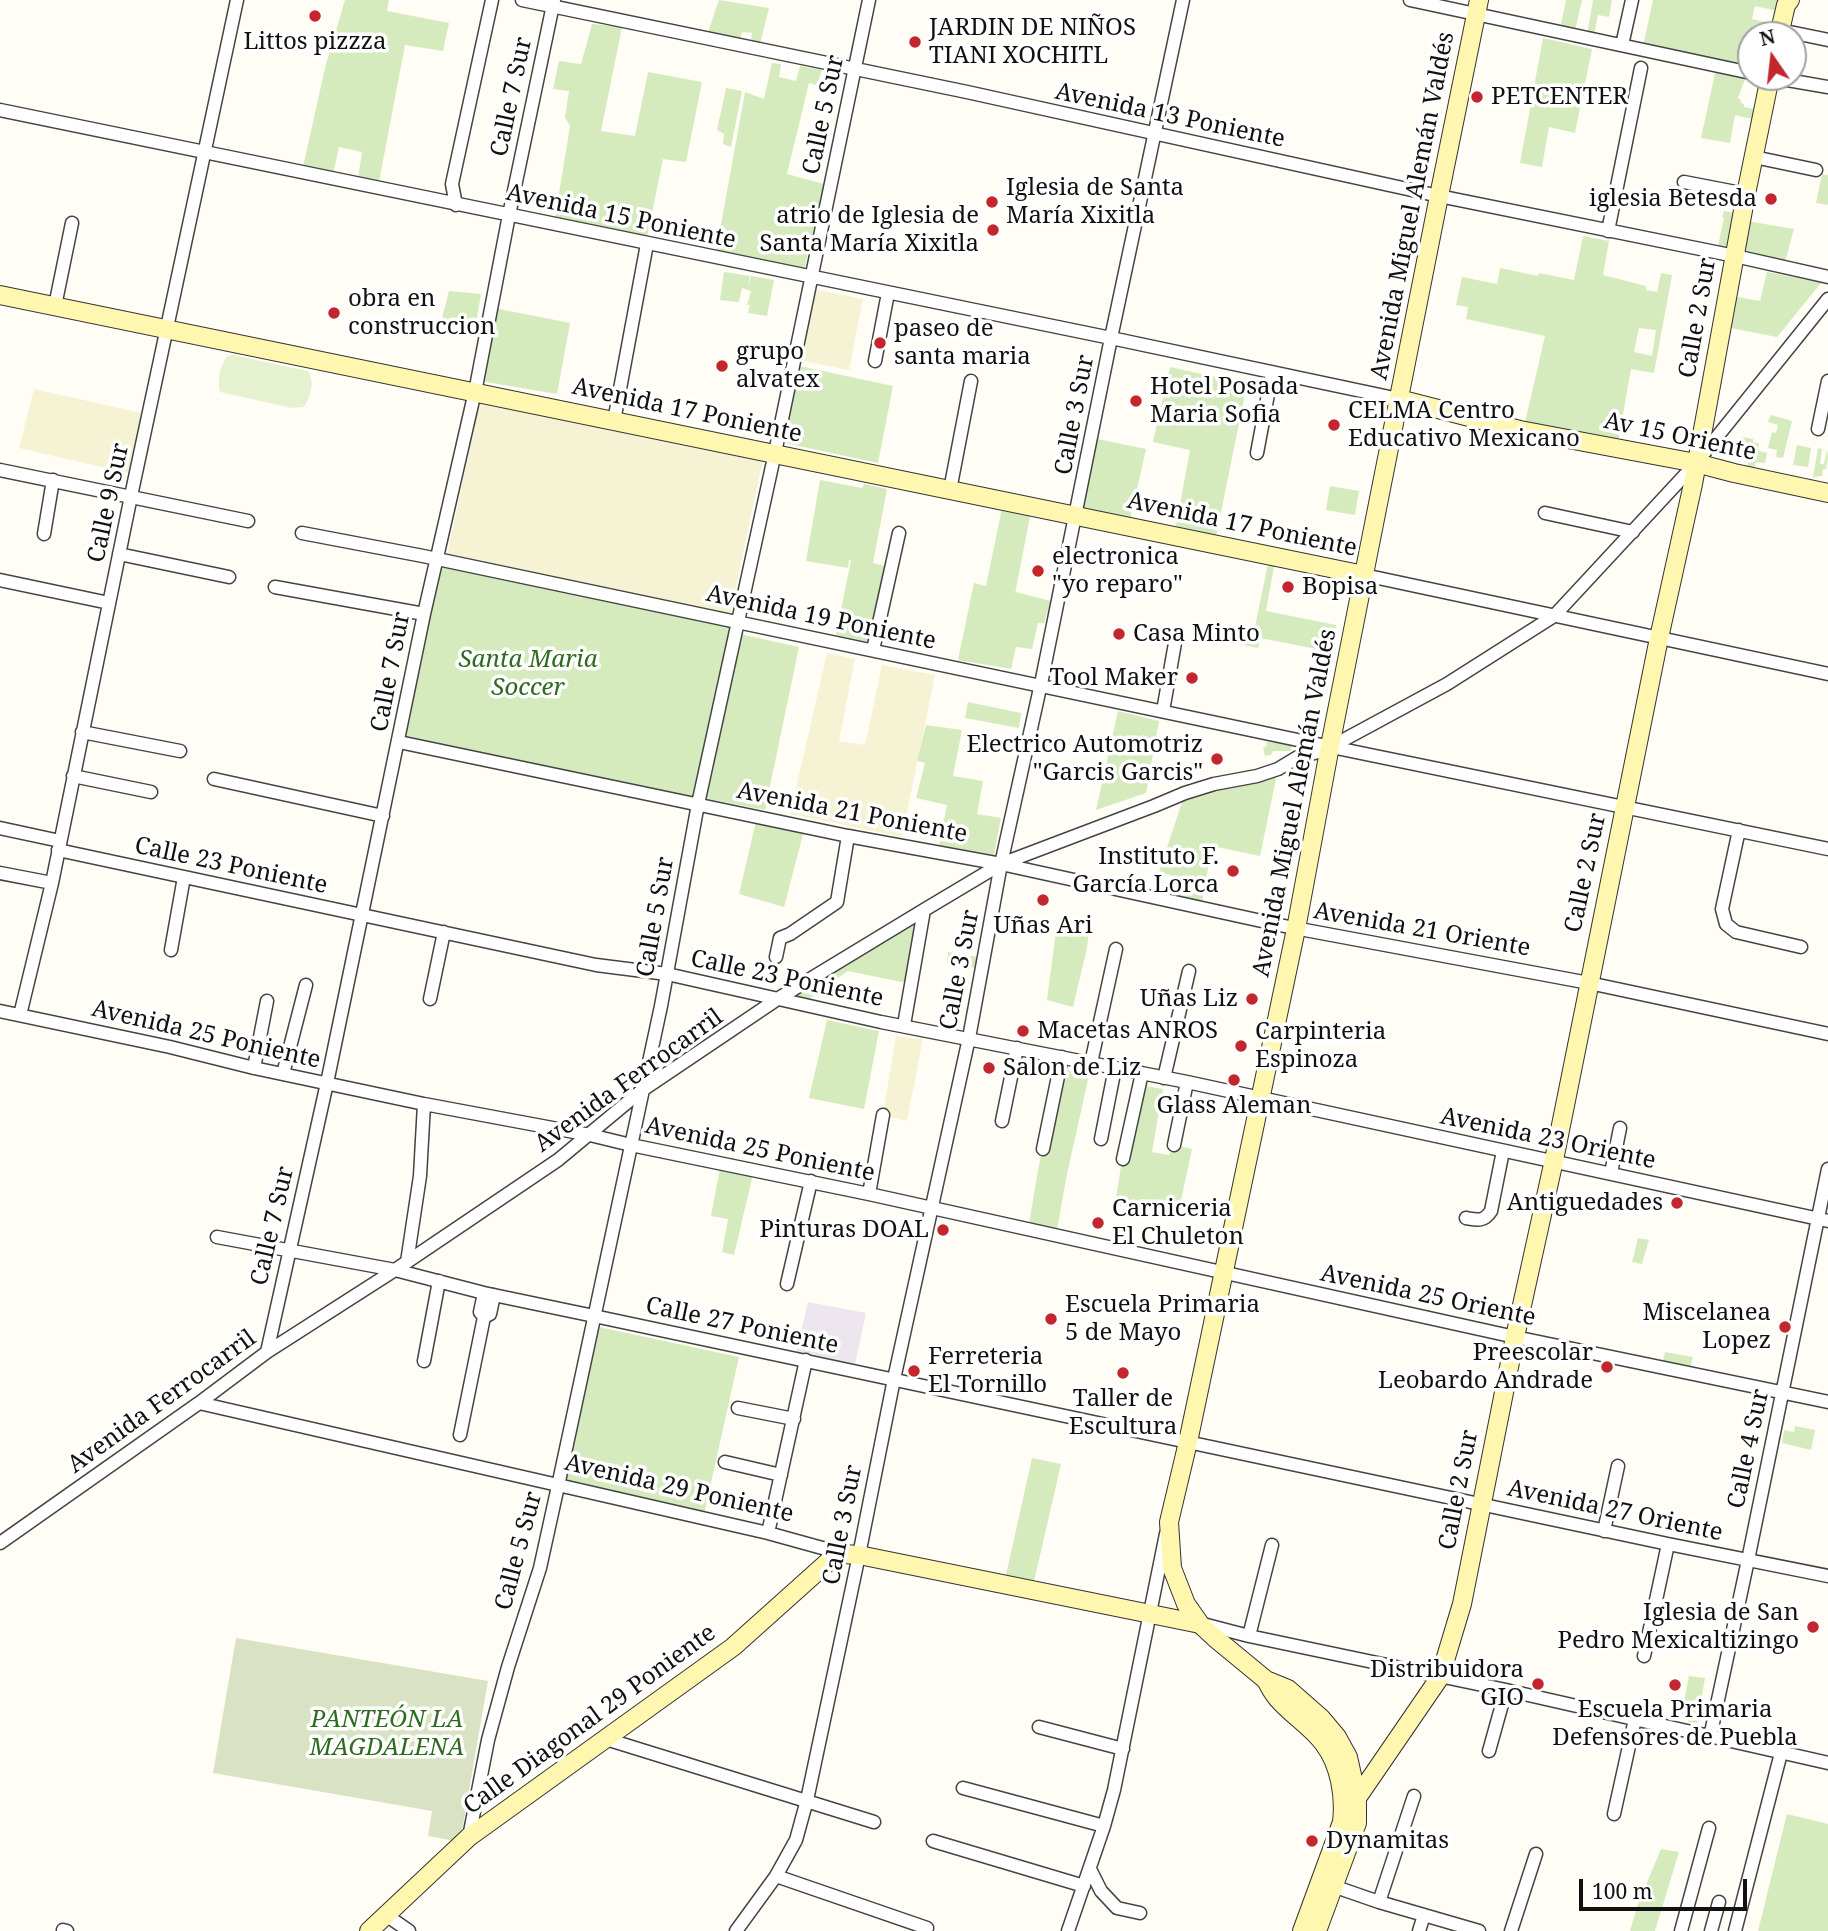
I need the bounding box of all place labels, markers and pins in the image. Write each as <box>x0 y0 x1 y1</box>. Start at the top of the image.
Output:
marker: Littos pizzza <box>307 8 323 24</box>
place label: JARDIN DE NIÑOS TIANI XOCHITL <box>929 14 1136 70</box>
place label: Littos pizzza <box>243 28 387 56</box>
marker: JARDIN DE NIÑOS TIANI XOCHITL <box>907 34 923 50</box>
place label: PETCENTER <box>1491 83 1628 111</box>
marker: PETCENTER <box>1469 89 1485 105</box>
place label: Iglesia de Santa María Xixitla <box>1006 174 1184 230</box>
place label: iglesia Betesda <box>1589 185 1757 213</box>
marker: iglesia Betesda <box>1763 191 1779 207</box>
marker: Iglesia de Santa María Xixitla <box>984 194 1000 210</box>
place label: atrio de Iglesia de Santa María Xixitla <box>760 202 979 258</box>
marker: atrio de Iglesia de Santa María Xixitla <box>985 222 1001 238</box>
place label: obra en construccion <box>348 285 496 341</box>
marker: obra en construccion <box>326 305 342 321</box>
place label: paseo de santa maria <box>894 315 1031 371</box>
marker: paseo de santa maria <box>872 335 888 351</box>
place label: grupo alvatex <box>736 338 820 394</box>
marker: grupo alvatex <box>714 358 730 374</box>
place label: Hotel Posada Maria Sofia <box>1150 373 1299 429</box>
marker: Hotel Posada Maria Sofia <box>1128 393 1144 409</box>
place label: CELMA Centro Educativo Mexicano <box>1348 397 1580 453</box>
marker: CELMA Centro Educativo Mexicano <box>1326 417 1342 433</box>
place label: electronica "yo reparo" <box>1052 543 1183 599</box>
marker: electronica "yo reparo" <box>1030 563 1046 579</box>
place label: Bopisa <box>1302 573 1378 601</box>
marker: Bopisa <box>1280 579 1296 595</box>
place label: Casa Minto <box>1133 620 1260 648</box>
marker: Casa Minto <box>1111 626 1127 642</box>
place label: Tool Maker <box>1049 664 1178 692</box>
marker: Tool Maker <box>1184 670 1200 686</box>
place label: Electrico Automotriz "Garcis Garcis" <box>966 731 1203 787</box>
marker: Electrico Automotriz "Garcis Garcis" <box>1209 751 1225 767</box>
place label: Instituto F. García Lorca <box>1072 843 1219 899</box>
marker: Instituto F. García Lorca <box>1225 863 1241 879</box>
marker: Uñas Ari <box>1035 892 1051 908</box>
place label: Uñas Ari <box>993 912 1093 940</box>
place label: Uñas Liz <box>1140 985 1238 1013</box>
marker: Uñas Liz <box>1244 991 1260 1007</box>
place label: Macetas ANROS <box>1037 1017 1218 1045</box>
place label: Carpinteria Espinoza <box>1255 1018 1386 1074</box>
marker: Macetas ANROS <box>1015 1023 1031 1039</box>
marker: Carpinteria Espinoza <box>1233 1038 1249 1054</box>
place label: Salon de Liz <box>1003 1054 1141 1082</box>
marker: Salon de Liz <box>981 1060 997 1076</box>
marker: Glass Aleman <box>1226 1072 1242 1088</box>
place label: Glass Aleman <box>1157 1092 1311 1120</box>
place label: Antiguedades <box>1507 1189 1663 1217</box>
place label: Carniceria El Chuleton <box>1112 1195 1244 1251</box>
marker: Antiguedades <box>1669 1195 1685 1211</box>
marker: Carniceria El Chuleton <box>1090 1215 1106 1231</box>
place label: Pinturas DOAL <box>760 1216 929 1244</box>
marker: Pinturas DOAL <box>935 1222 951 1238</box>
place label: Escuela Primaria 5 de Mayo <box>1065 1291 1260 1347</box>
place label: Miscelanea Lopez <box>1643 1299 1771 1355</box>
marker: Escuela Primaria 5 de Mayo <box>1043 1311 1059 1327</box>
marker: Miscelanea Lopez <box>1777 1319 1793 1335</box>
place label: Preescolar Leobardo Andrade <box>1378 1339 1593 1395</box>
place label: Ferreteria El Tornillo <box>928 1343 1047 1399</box>
marker: Preescolar Leobardo Andrade <box>1599 1359 1615 1375</box>
marker: Ferreteria El Tornillo <box>906 1363 922 1379</box>
marker: Taller de Escultura <box>1115 1365 1131 1381</box>
place label: Taller de Escultura <box>1069 1385 1177 1441</box>
place label: Iglesia de San Pedro Mexicaltizingo <box>1558 1599 1799 1655</box>
marker: Iglesia de San Pedro Mexicaltizingo <box>1805 1619 1821 1635</box>
place label: Distribuidora GIO <box>1370 1656 1524 1712</box>
marker: Distribuidora GIO <box>1530 1676 1546 1692</box>
marker: Escuela Primaria Defensores de Puebla <box>1667 1677 1683 1693</box>
place label: Escuela Primaria Defensores de Puebla <box>1552 1696 1798 1752</box>
place label: Dynamitas <box>1326 1827 1449 1855</box>
marker: Dynamitas <box>1304 1833 1320 1849</box>

